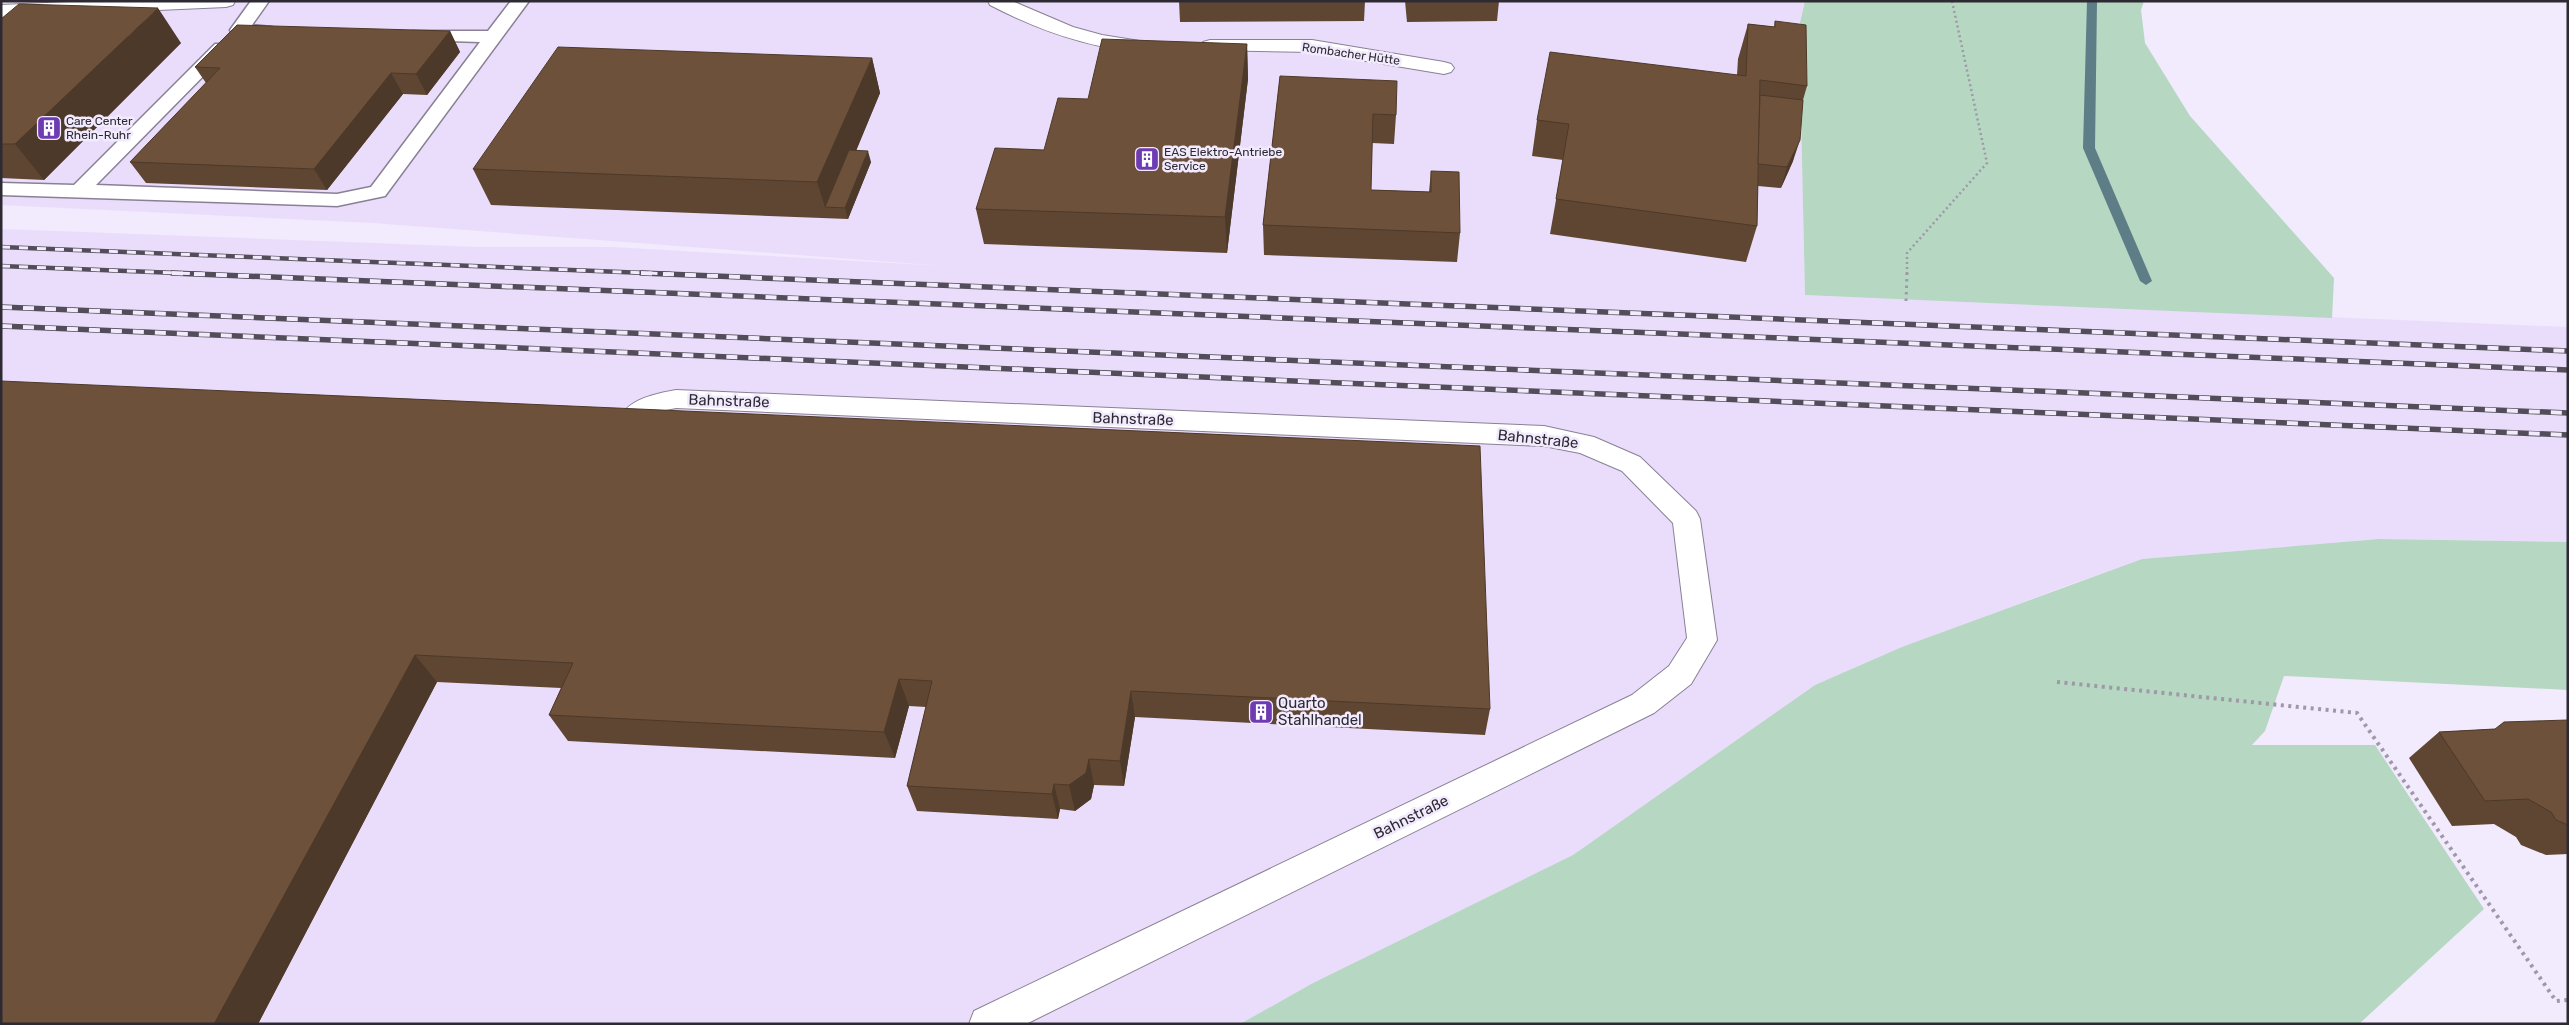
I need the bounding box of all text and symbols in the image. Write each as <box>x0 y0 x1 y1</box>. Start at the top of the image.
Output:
street label: Rombacher Hütte <box>1301 40 1401 68</box>
place label: Care Center Rhein-Ruhr <box>66 114 133 142</box>
building icon: Care Center Rhein-Ruhr <box>36 115 62 141</box>
place label: EAS Elektro-Antriebe Service <box>1164 145 1282 173</box>
building icon: EAS Elektro-Antriebe Service <box>1134 146 1160 172</box>
street label: Bahnstraße <box>688 391 770 411</box>
street label: Bahnstraße <box>1092 409 1174 429</box>
street label: Bahnstraße <box>1497 426 1579 452</box>
place label: Quarto Stahlhandel <box>1278 694 1362 729</box>
building icon: Quarto Stahlhandel <box>1248 699 1274 725</box>
street label: Bahnstraße <box>1371 791 1451 843</box>

